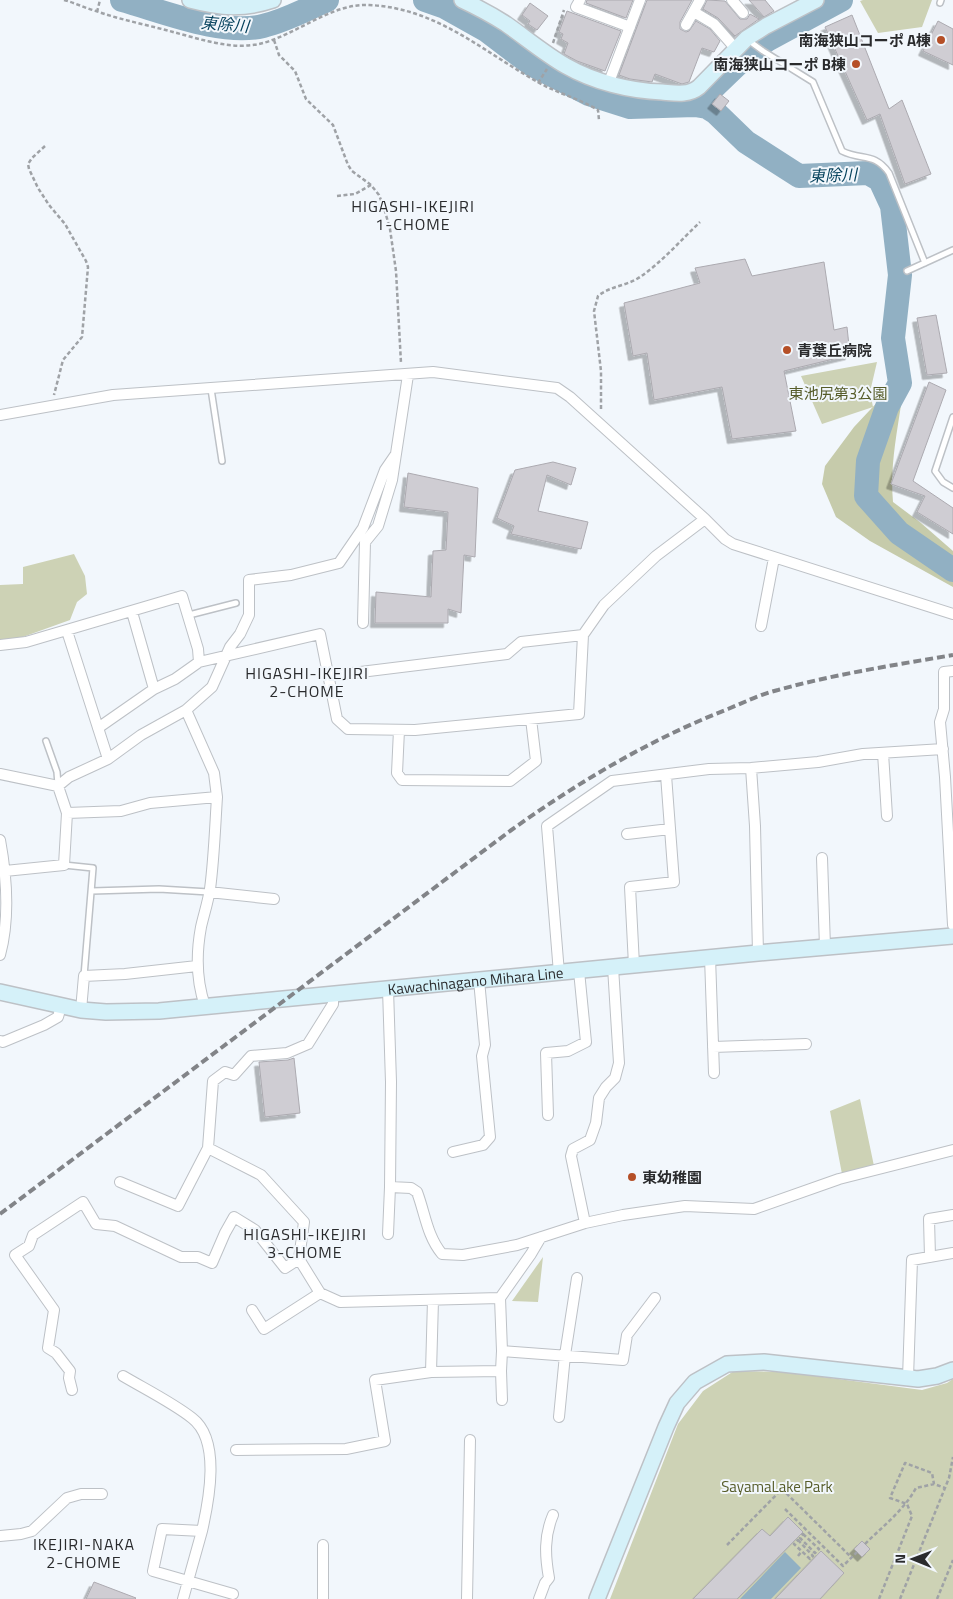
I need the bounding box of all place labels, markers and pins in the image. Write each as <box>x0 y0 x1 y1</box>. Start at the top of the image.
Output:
place label: 南海狭山コーポ A棟 <box>799 29 931 52</box>
marker: 南海狭山コーポ A棟 <box>935 34 947 46</box>
place label: 南海狭山コーポ B棟 <box>714 53 846 76</box>
marker: 南海狭山コーポ B棟 <box>850 58 862 70</box>
place label: 青葉丘病院 <box>797 339 872 362</box>
marker: 青葉丘病院 <box>781 344 793 356</box>
place label: 東幼稚園 <box>642 1166 702 1189</box>
marker: 東幼稚園 <box>626 1171 638 1183</box>

